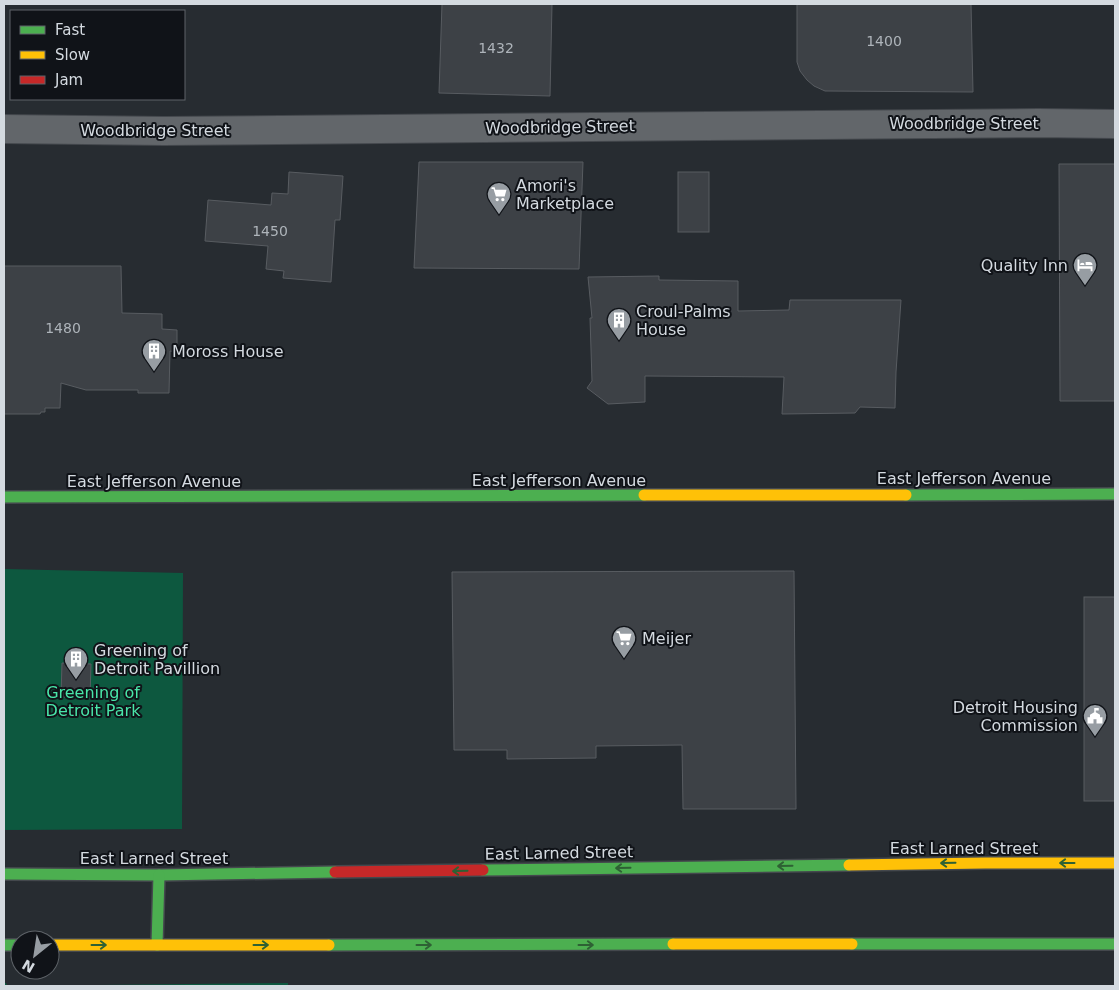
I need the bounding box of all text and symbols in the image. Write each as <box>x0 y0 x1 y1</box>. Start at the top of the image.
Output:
legend <box>10 10 185 100</box>
text: Fast <box>55 21 85 39</box>
house number: 1400 <box>866 33 902 49</box>
house number: 1432 <box>478 40 514 56</box>
text: Slow <box>55 46 90 64</box>
text: Jam <box>54 71 83 89</box>
street label: Woodbridge Street <box>889 114 1039 133</box>
street label: Woodbridge Street <box>485 116 635 138</box>
street label: Woodbridge Street <box>80 121 230 140</box>
place label: Amori's Marketplace <box>516 176 614 213</box>
supermarket icon: Amori's Marketplace <box>486 181 512 215</box>
house number: 1450 <box>252 223 288 239</box>
hotel icon: Quality Inn <box>1072 252 1098 286</box>
place label: Quality Inn <box>981 256 1068 275</box>
place label: Croul-Palms House <box>636 302 731 339</box>
building icon: Croul-Palms House <box>606 307 632 341</box>
house number: 1480 <box>45 320 81 336</box>
building icon: Moross House <box>141 338 167 372</box>
place label: Moross House <box>172 342 284 361</box>
street label: East Jefferson Avenue <box>877 469 1051 488</box>
street label: East Jefferson Avenue <box>472 471 646 490</box>
street label: East Jefferson Avenue <box>67 472 241 491</box>
supermarket icon: Meijer <box>611 625 637 659</box>
place label: Meijer <box>642 629 691 648</box>
place label: Greening of Detroit Pavillion <box>94 641 220 678</box>
building icon: Greening of Detroit Pavillion <box>63 646 89 680</box>
park label: Greening of Detroit Park <box>46 683 141 720</box>
place label: Detroit Housing Commission <box>953 698 1078 735</box>
public building icon: Detroit Housing Commission <box>1082 703 1108 737</box>
street label: East Larned Street <box>890 839 1038 858</box>
street label: East Larned Street <box>485 842 633 864</box>
street label: East Larned Street <box>80 849 228 868</box>
one-way arrow <box>940 858 956 868</box>
one-way arrow <box>1059 858 1075 868</box>
one-way arrow <box>777 861 794 871</box>
one-way arrow <box>615 864 631 873</box>
one-way arrow <box>452 866 468 876</box>
north arrow <box>10 930 60 980</box>
one-way arrow <box>90 940 106 950</box>
one-way arrow <box>252 940 269 950</box>
one-way arrow <box>415 940 431 950</box>
one-way arrow <box>578 940 594 950</box>
text: N <box>19 956 38 976</box>

